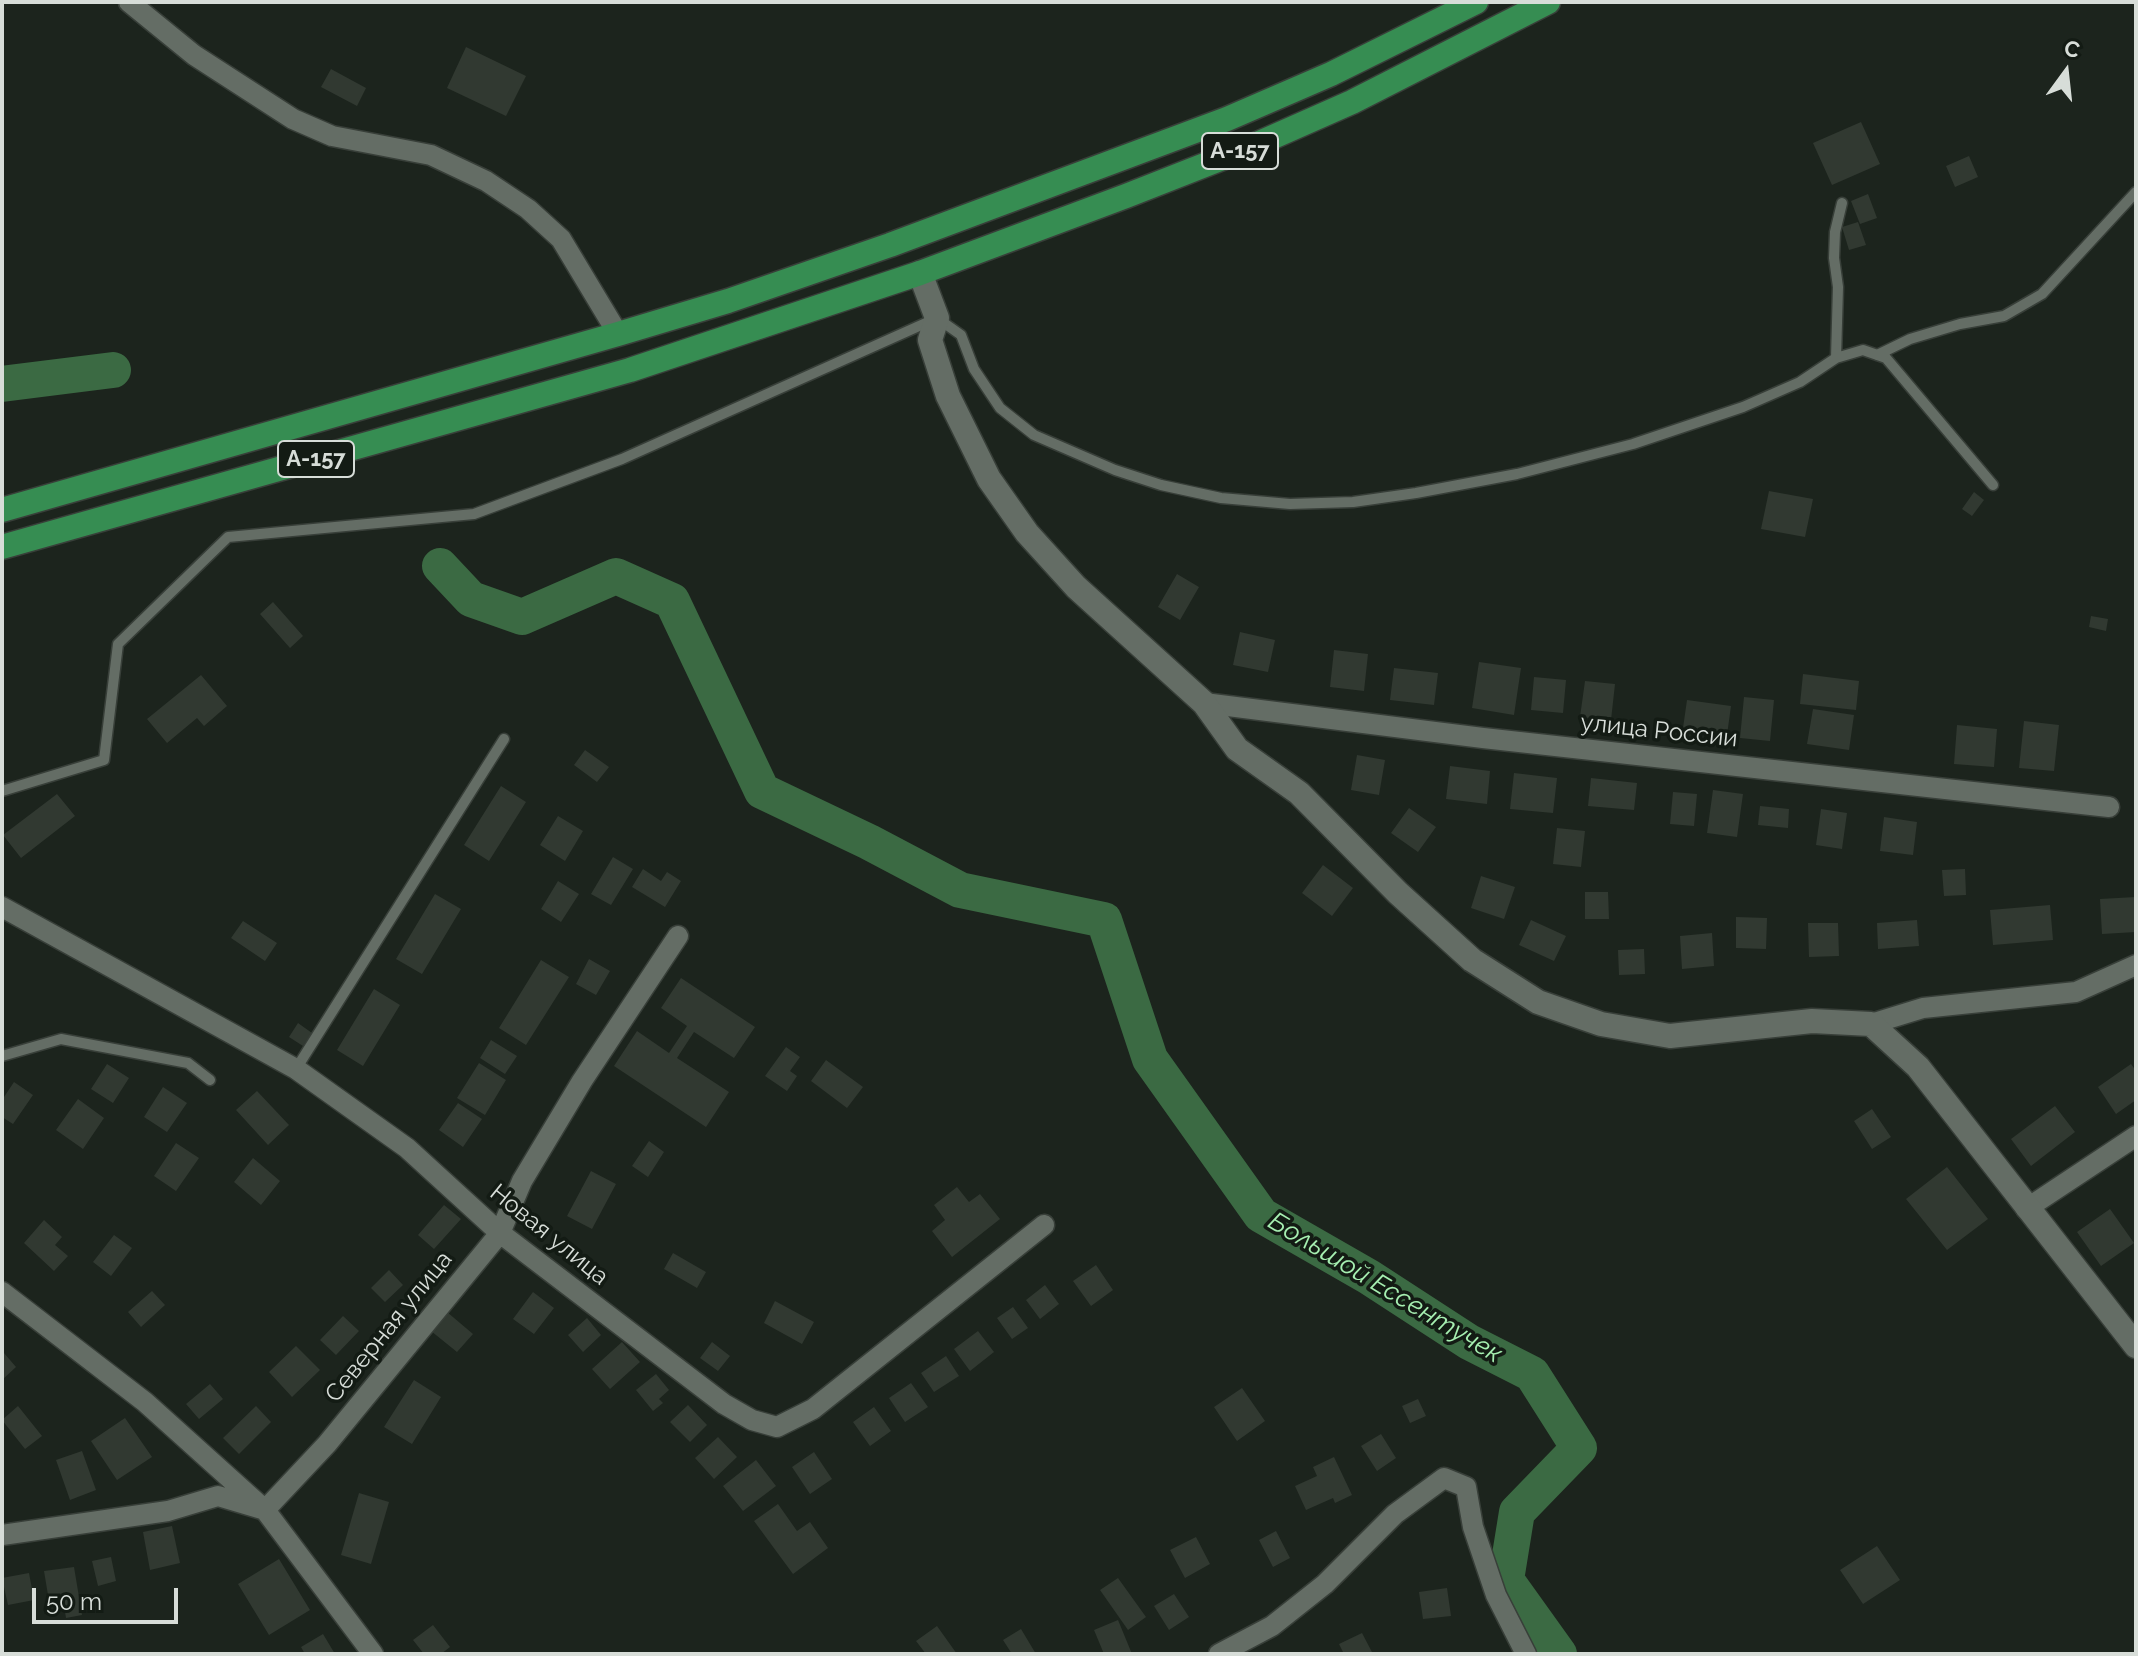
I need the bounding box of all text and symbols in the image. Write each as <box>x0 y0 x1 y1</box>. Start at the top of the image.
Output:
north arrow <box>2026 32 2106 112</box>
text: С <box>2062 34 2083 63</box>
road number: А-157 <box>1202 133 1278 169</box>
road number: А-157 <box>278 441 354 477</box>
street label: улица России <box>1579 708 1739 754</box>
street label: Новая улица <box>484 1178 614 1292</box>
water label: Большой Ессентучек <box>1262 1206 1508 1370</box>
street label: Северная улица <box>319 1246 459 1408</box>
scale bar <box>36 1572 182 1622</box>
text: 50 m <box>46 1587 102 1616</box>

